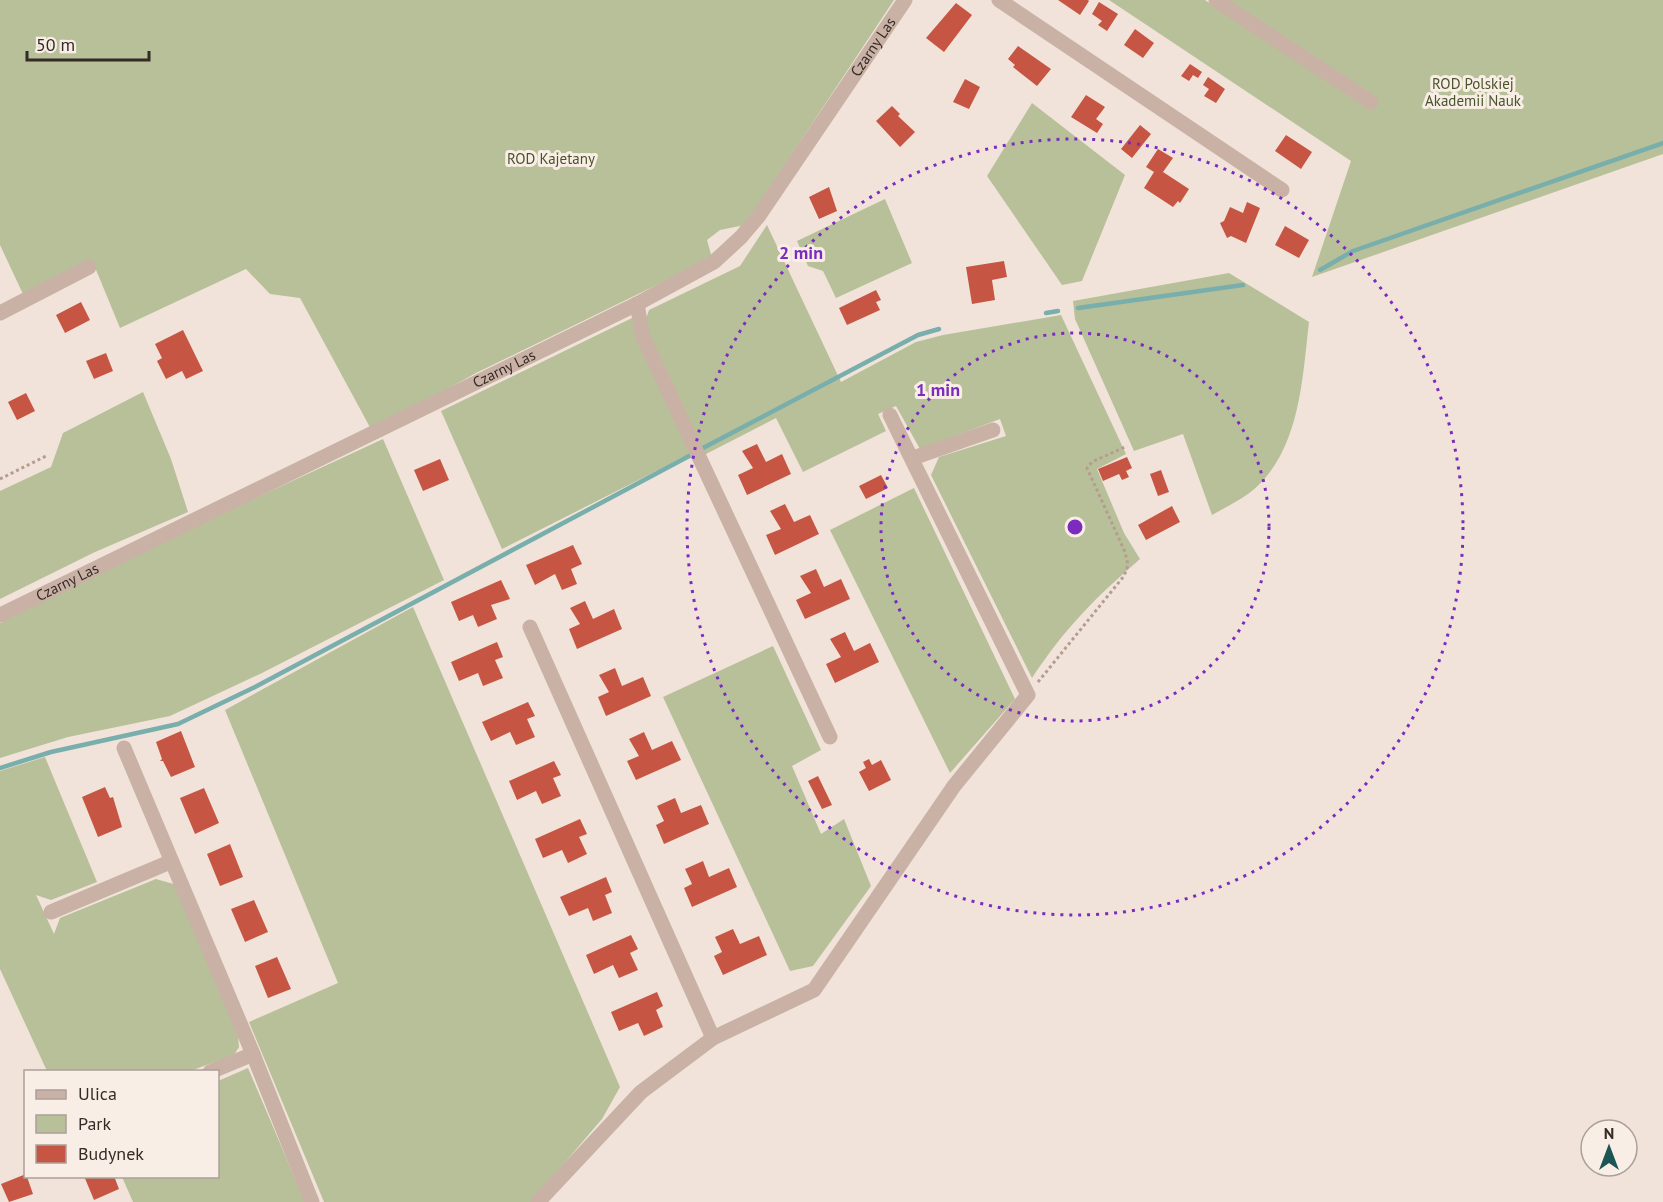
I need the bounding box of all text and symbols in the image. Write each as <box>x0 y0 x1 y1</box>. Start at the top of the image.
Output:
street label: Czarny Las <box>846 13 900 80</box>
scale bar <box>27 24 148 62</box>
text: 50 m <box>36 33 75 56</box>
park label: ROD Polskiej Akademii Nauk <box>1425 74 1522 110</box>
park label: ROD Kajetany <box>507 149 595 168</box>
text: 2 min <box>779 241 823 264</box>
street label: Czarny Las <box>469 345 538 392</box>
text: 1 min <box>916 378 960 401</box>
centre of rings <box>1065 517 1085 537</box>
street label: Czarny Las <box>33 558 102 605</box>
legend <box>24 1070 219 1178</box>
text: Ulica <box>78 1082 117 1105</box>
text: Park <box>78 1112 111 1135</box>
north arrow <box>1579 1118 1639 1178</box>
text: N <box>1604 1123 1614 1143</box>
text: Budynek <box>78 1142 144 1165</box>

